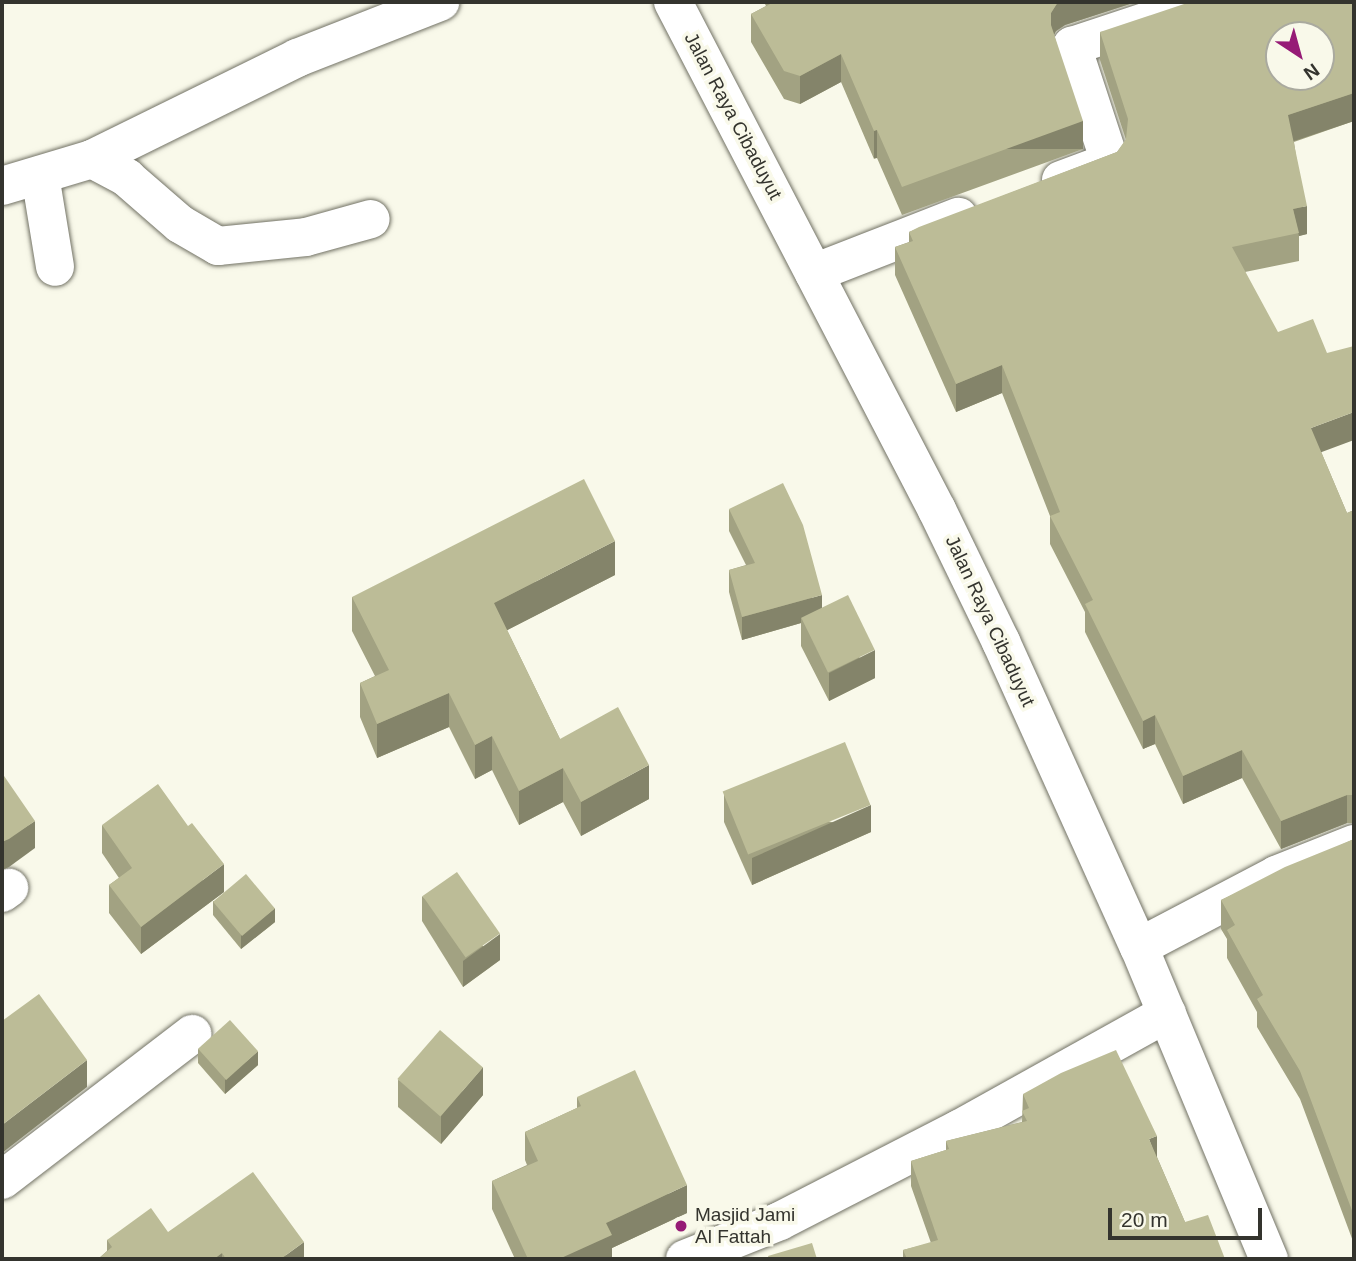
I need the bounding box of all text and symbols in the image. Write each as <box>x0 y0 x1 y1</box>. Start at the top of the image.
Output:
north arrow <box>1265 21 1335 91</box>
street label: Jalan Raya Cibaduyut <box>679 29 787 203</box>
text: N <box>1300 59 1323 84</box>
street label: Jalan Raya Cibaduyut <box>940 532 1040 710</box>
scale bar <box>1111 1194 1265 1238</box>
place label: Masjid Jami Al Fattah <box>695 1204 795 1248</box>
text: 20 m <box>1121 1208 1168 1231</box>
marker: Masjid Jami Al Fattah <box>673 1218 689 1234</box>

